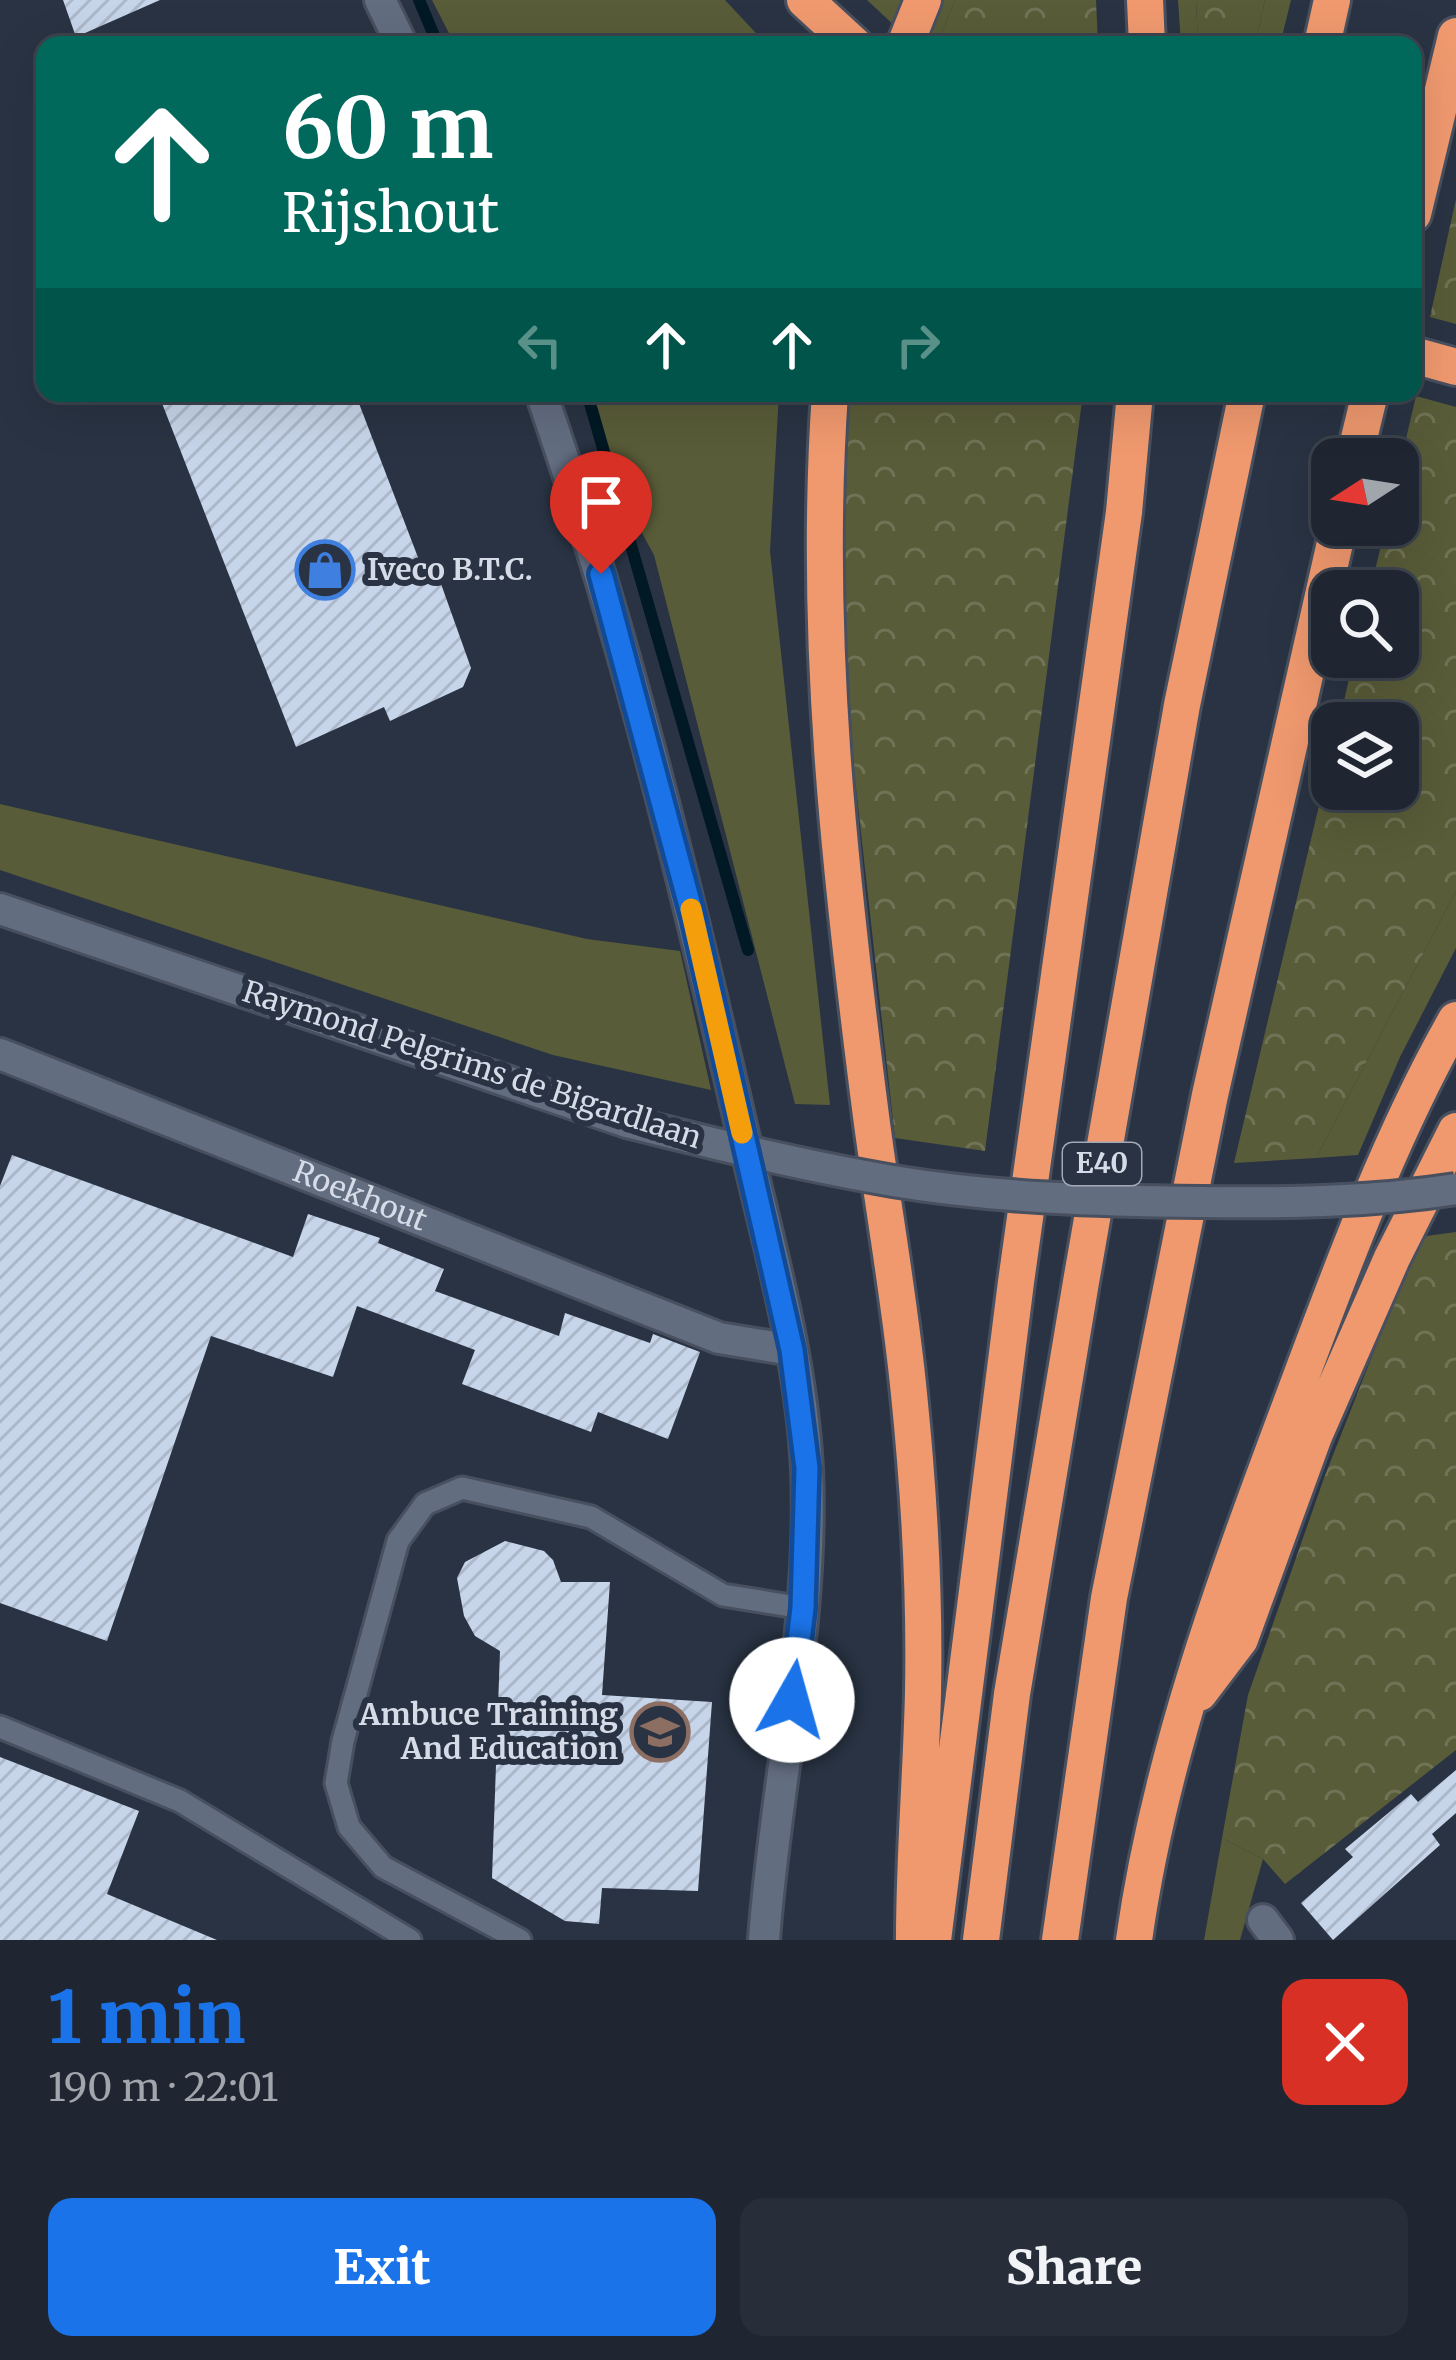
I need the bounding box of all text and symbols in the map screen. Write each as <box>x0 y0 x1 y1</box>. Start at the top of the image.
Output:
text: 60 m <box>282 75 493 181</box>
icon: ahead <box>84 84 240 240</box>
text: Rijshout <box>282 179 499 247</box>
icon: left <box>507 312 573 378</box>
icon: ahead <box>633 312 699 378</box>
icon: ahead <box>759 312 825 378</box>
icon: right <box>885 312 951 378</box>
north arrow <box>1311 438 1419 546</box>
map controls <box>1311 438 1419 810</box>
pin <box>550 451 652 574</box>
icon: arrive <box>568 469 634 535</box>
shop icon: Iveco B.T.C. <box>294 539 356 601</box>
place label: Iveco B.T.C. <box>367 550 533 588</box>
button: search <box>1311 570 1419 678</box>
button: layers <box>1311 702 1419 810</box>
street label: Raymond Pelgrims de Bigardlaan <box>238 972 707 1156</box>
road number: E40 <box>1063 1143 1141 1185</box>
street label: Roekhout <box>288 1152 433 1239</box>
position arrow <box>729 1637 855 1763</box>
place label: Ambuce Training And Education <box>358 1695 618 1767</box>
school or university icon: Ambuce Training And Education <box>629 1701 691 1763</box>
text: 1 min <box>48 1972 245 2063</box>
button: close <box>1282 1979 1408 2105</box>
text: 190 m · 22:01 <box>48 2063 278 2112</box>
button: Exit <box>48 2198 716 2336</box>
button: Share <box>740 2198 1408 2336</box>

